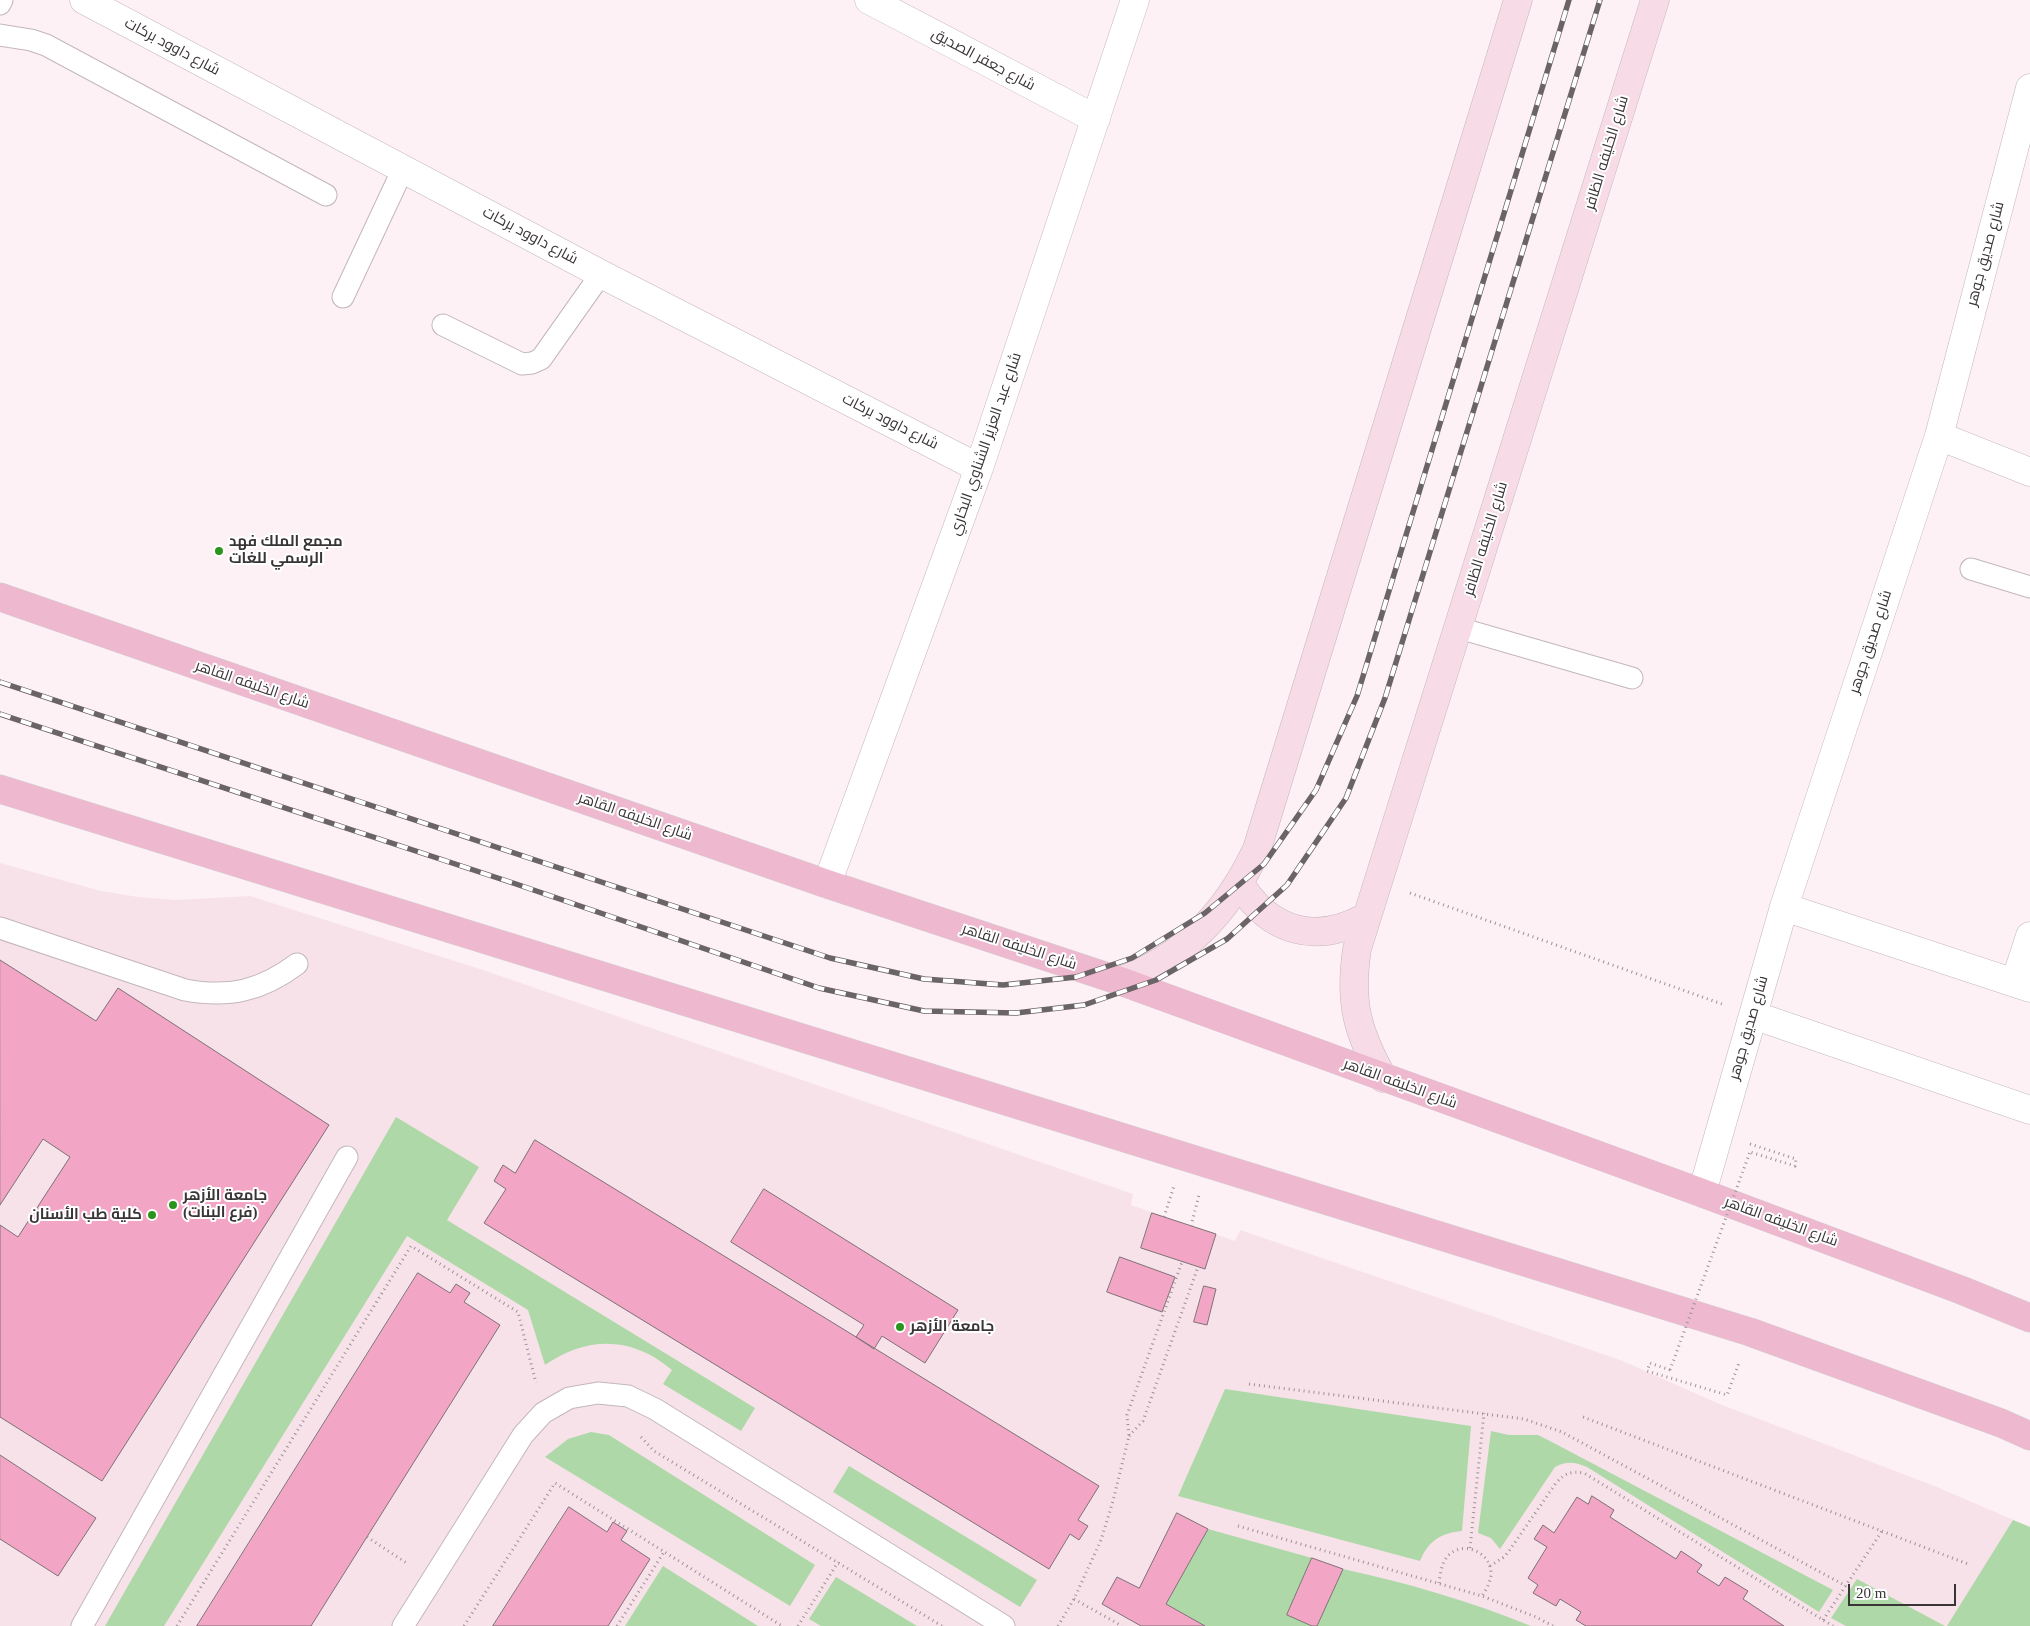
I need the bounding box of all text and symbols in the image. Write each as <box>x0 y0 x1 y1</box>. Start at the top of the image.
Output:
street label: شارع داوود بركات <box>121 14 223 80</box>
street label: شارع جعفر الصديق <box>928 25 1038 95</box>
street label: شارع الخليفه الظافر <box>1581 94 1633 212</box>
street label: شارع صديق جوهر <box>1963 200 2009 308</box>
street label: شارع داوود بركات <box>479 203 581 269</box>
street label: شارع عبد العزيز الشناوي البخاري <box>946 350 1026 538</box>
street label: شارع داوود بركات <box>839 390 941 454</box>
street label: شارع الخليفه الظافر <box>1460 480 1512 598</box>
place label: مجمع الملك فهد الرسمي للغات <box>229 533 343 568</box>
marker: مجمع الملك فهد الرسمي للغات <box>213 545 225 557</box>
street label: شارع صديق جوهر <box>1846 588 1896 696</box>
street label: شارع الخليفه القاهر <box>193 657 311 713</box>
street label: شارع الخليفه القاهر <box>576 789 694 845</box>
street label: شارع الخليفه القاهر <box>959 920 1079 974</box>
street label: شارع صديق جوهر <box>1725 974 1773 1082</box>
street label: شارع الخليفه القاهر <box>1341 1055 1459 1113</box>
place label: جامعة الأزهر (فرع البنات) <box>183 1187 267 1222</box>
street label: شارع الخليفه القاهر <box>1722 1193 1840 1251</box>
marker: جامعة الأزهر (فرع البنات) <box>167 1199 179 1211</box>
place label: كلية طب الأسنان <box>29 1206 142 1224</box>
marker: كلية طب الأسنان <box>146 1209 158 1221</box>
place label: جامعة الأزهر <box>910 1318 994 1336</box>
marker: جامعة الأزهر <box>894 1321 906 1333</box>
scale bar <box>1850 1574 1958 1606</box>
text: 20 m <box>1856 1585 1886 1601</box>

